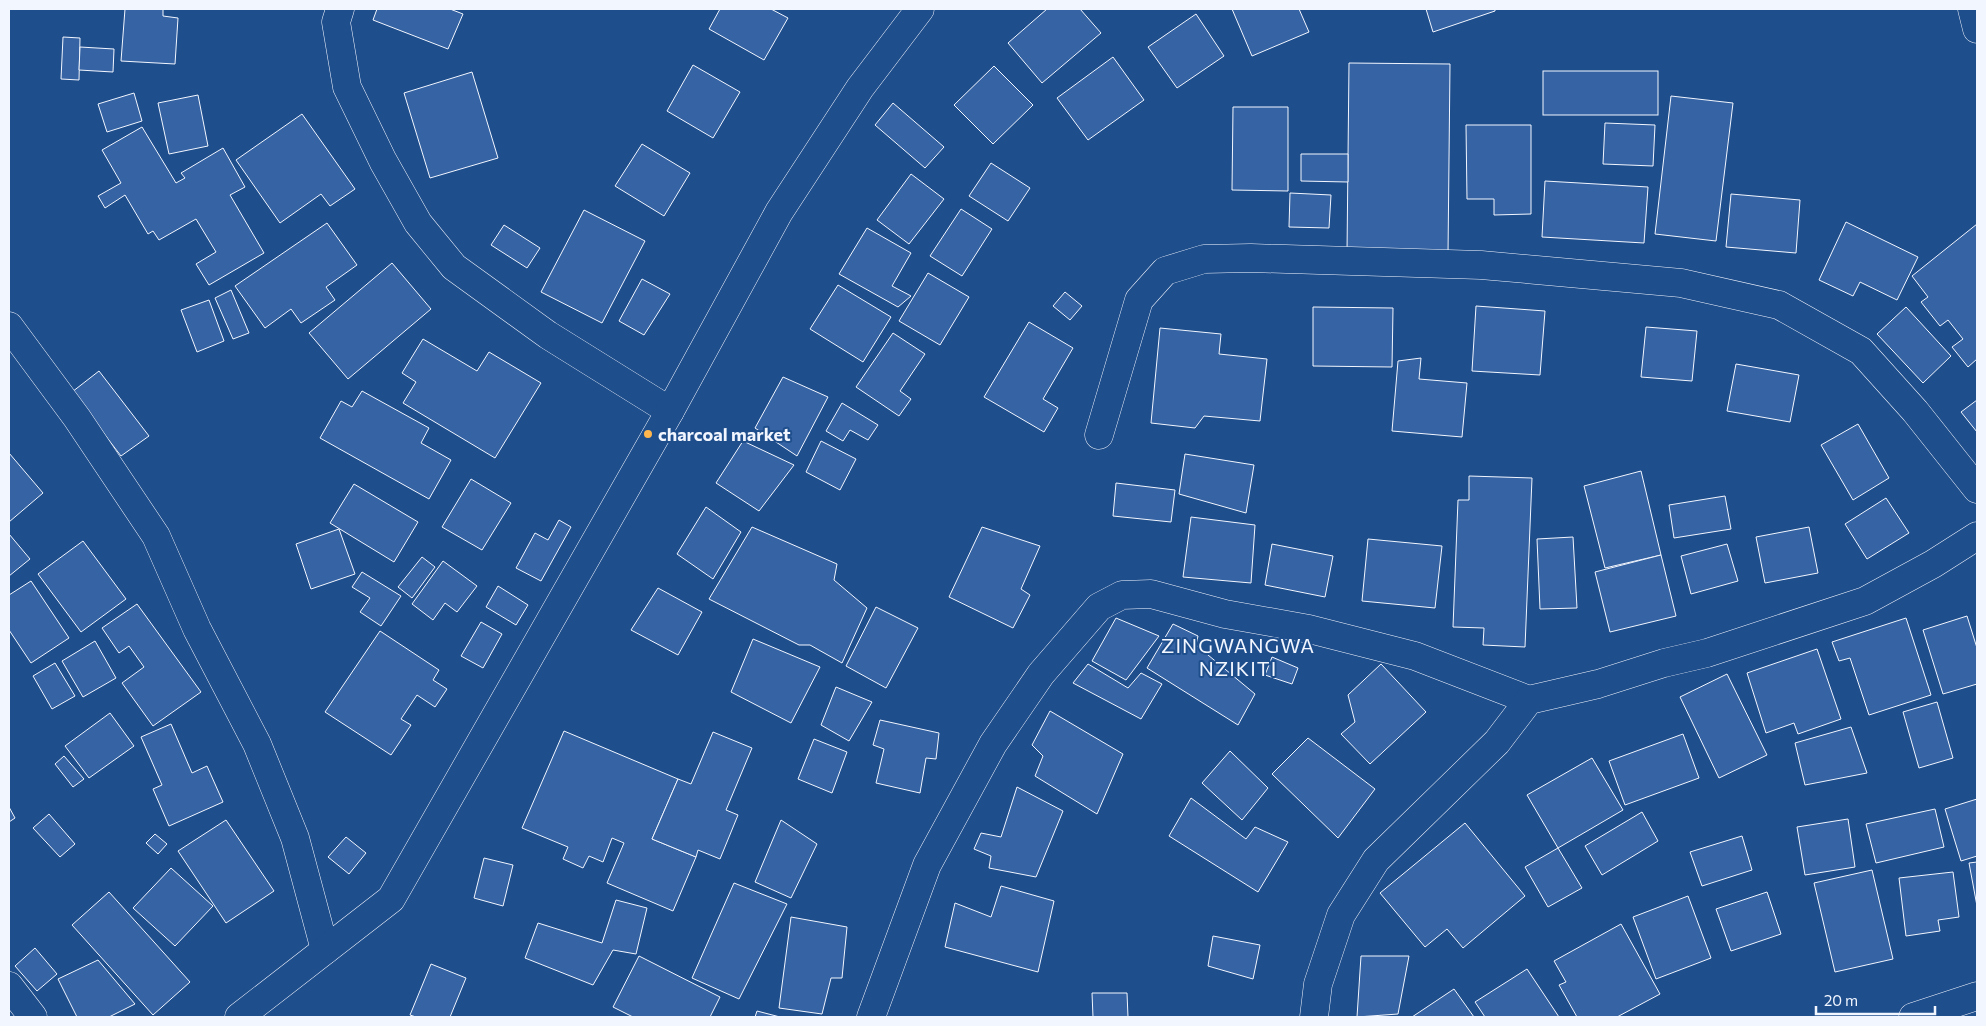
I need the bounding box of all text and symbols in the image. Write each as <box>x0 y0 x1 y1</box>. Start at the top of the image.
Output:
place label: charcoal market <box>658 423 791 445</box>
marker: charcoal market <box>642 428 654 440</box>
district label: ZINGWANGWA NZIKITI <box>1161 633 1315 680</box>
scale bar <box>1816 984 1935 1016</box>
text: 20 m <box>1824 991 1858 1009</box>

